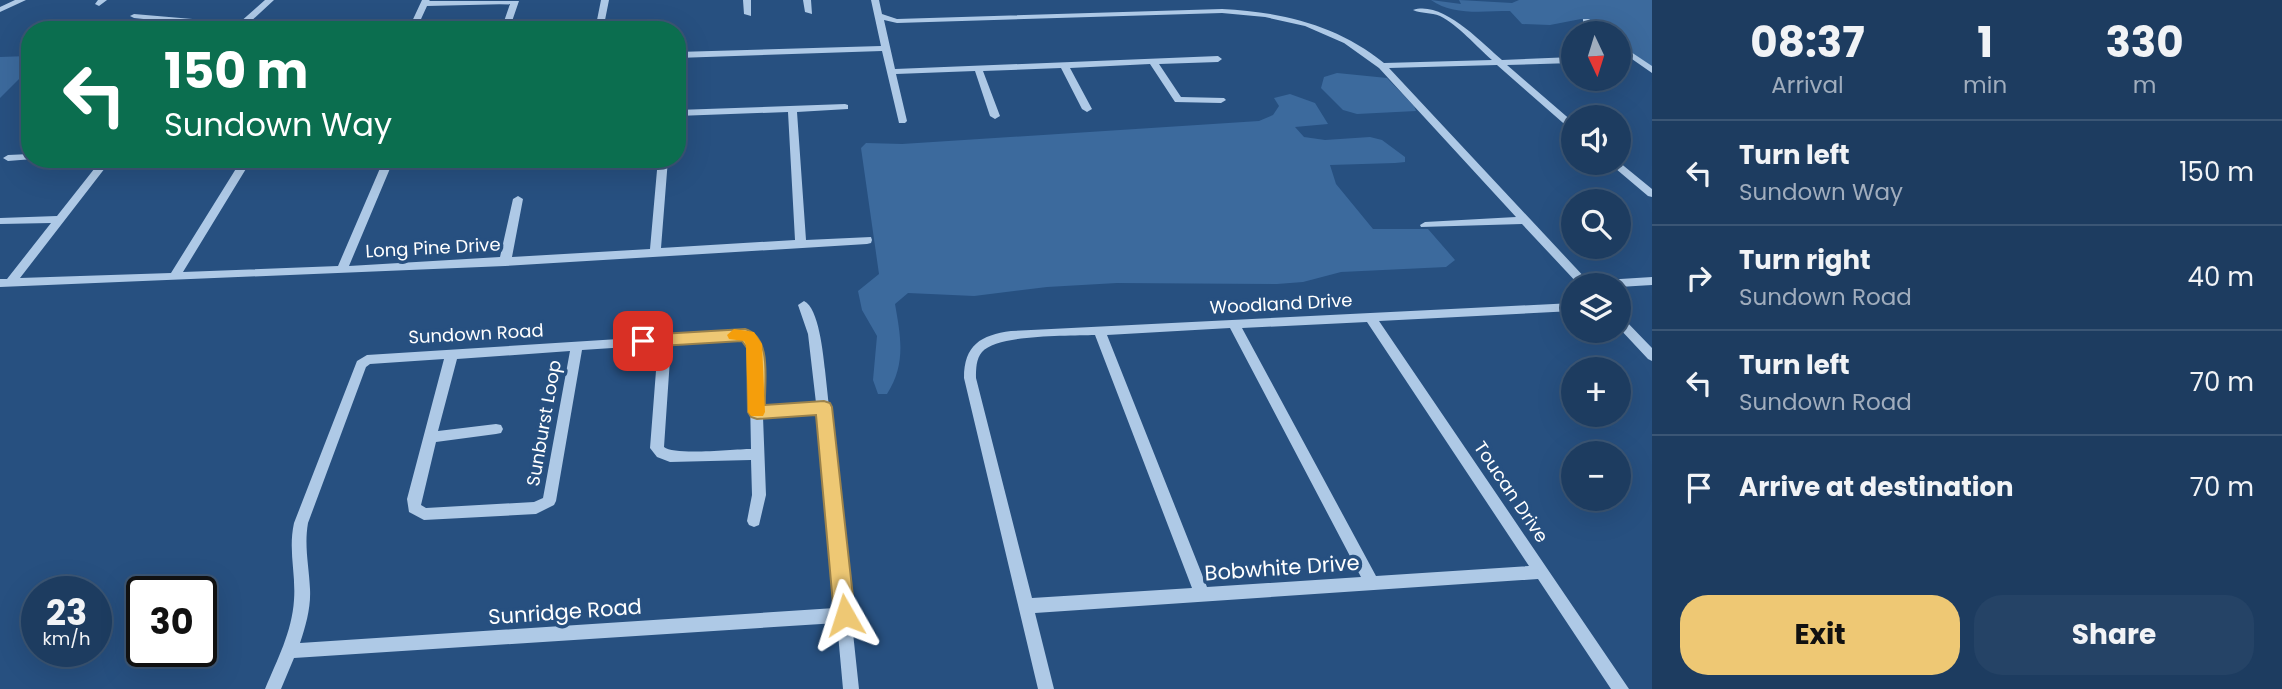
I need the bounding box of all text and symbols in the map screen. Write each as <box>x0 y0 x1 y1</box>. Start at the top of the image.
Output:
text: 08:37 <box>1750 13 1865 72</box>
text: 1 <box>1977 13 1993 72</box>
text: 330 <box>2105 13 2184 72</box>
north arrow <box>1561 21 1631 91</box>
map controls <box>1561 21 1631 511</box>
text: 150 m <box>164 37 309 105</box>
icon: left <box>49 49 140 140</box>
text: Arrival <box>1771 69 1844 101</box>
text: min <box>1963 69 2007 101</box>
text: m <box>2133 69 2156 101</box>
text: Sundown Way <box>164 102 392 147</box>
button: sound <box>1561 105 1631 175</box>
text: Turn left <box>1739 137 1850 173</box>
icon: left <box>1680 154 1718 192</box>
text: 150 m <box>2179 154 2254 190</box>
text: Sundown Way <box>1739 176 1903 208</box>
button: search <box>1561 189 1631 259</box>
street label: Long Pine Drive <box>365 231 501 264</box>
text: Turn right <box>1739 242 1871 278</box>
icon: right <box>1680 259 1718 297</box>
text: 40 m <box>2188 259 2254 295</box>
button: layers <box>1561 273 1631 343</box>
text: Sundown Road <box>1739 281 1912 313</box>
street label: Woodland Drive <box>1209 287 1353 320</box>
pin <box>613 311 673 371</box>
street label: Sundown Road <box>408 317 544 350</box>
icon: arrive <box>624 322 662 360</box>
text: Turn left <box>1739 347 1850 383</box>
button: + <box>1561 357 1631 427</box>
street label: Sunburst Loop <box>520 358 567 488</box>
icon: left <box>1680 364 1718 402</box>
text: 70 m <box>2190 364 2254 400</box>
text: Sundown Road <box>1739 386 1912 418</box>
street label: Toucan Drive <box>1468 436 1555 547</box>
button: − <box>1561 441 1631 511</box>
icon: arrive <box>1680 469 1718 507</box>
text: Arrive at destination <box>1739 469 2014 505</box>
text: 70 m <box>2190 469 2254 505</box>
street label: Bobwhite Drive <box>1204 548 1360 587</box>
speed limit sign: 30 <box>126 576 217 667</box>
position arrow <box>808 578 882 652</box>
text: 23 <box>46 588 87 637</box>
street label: Sunridge Road <box>487 592 643 631</box>
button: Exit <box>1680 595 1960 675</box>
button: Share <box>1974 595 2254 675</box>
text: km/h <box>43 626 90 651</box>

